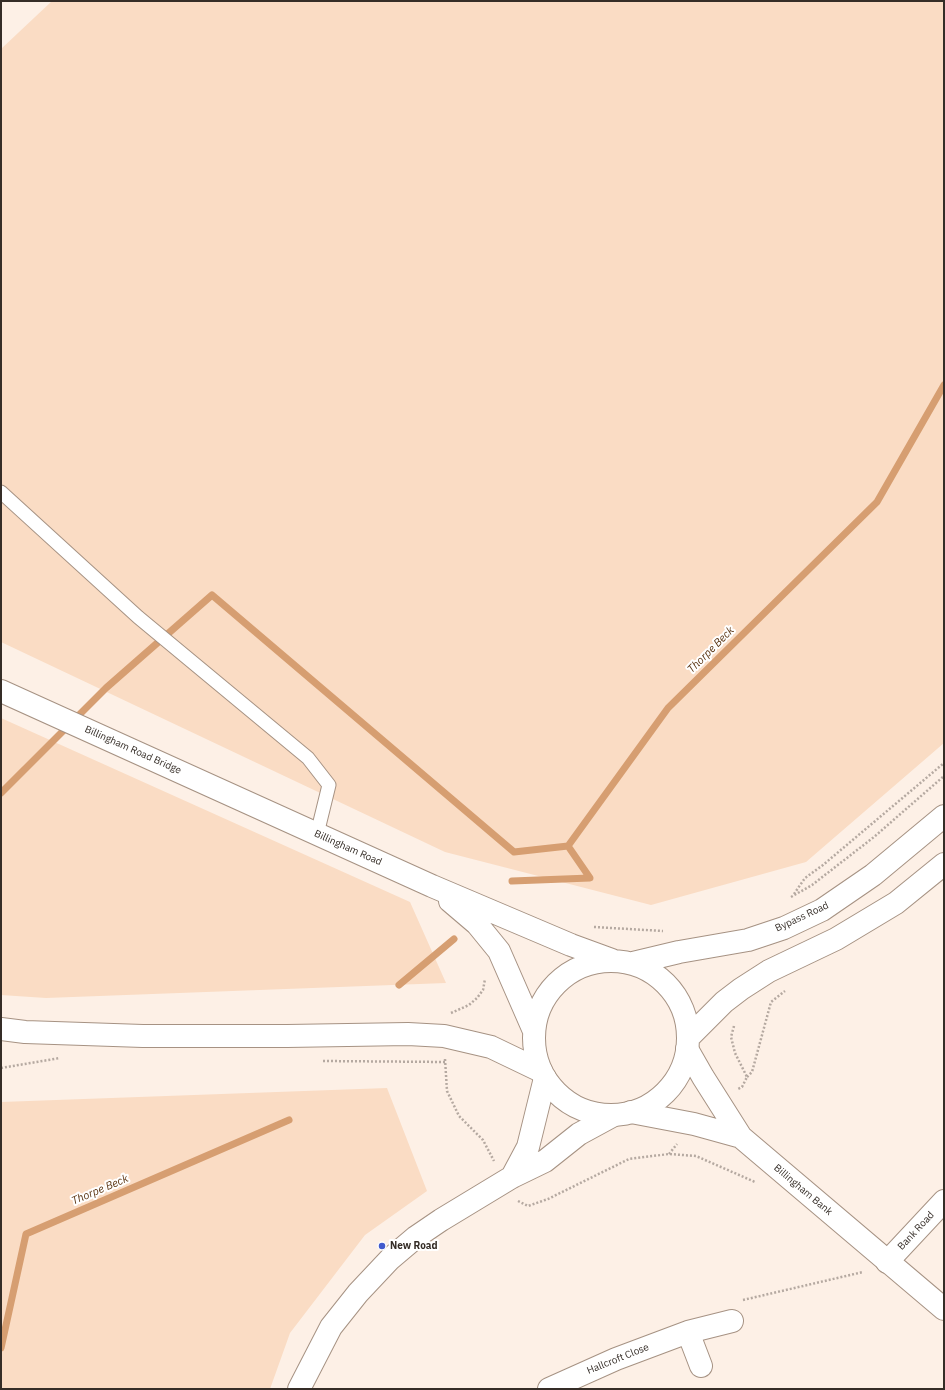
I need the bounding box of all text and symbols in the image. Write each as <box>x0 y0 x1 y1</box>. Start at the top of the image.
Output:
water label: Thorpe Beck <box>685 624 737 676</box>
street label: Billingham Road Bridge <box>83 723 183 777</box>
street label: Billingham Road <box>312 828 384 868</box>
street label: Bypass Road <box>773 899 831 935</box>
street label: Billingham Bank <box>771 1162 835 1218</box>
water label: Thorpe Beck <box>70 1172 130 1208</box>
street label: Bank Road <box>895 1209 937 1253</box>
place label: New Road <box>390 1240 438 1252</box>
marker: New Road <box>377 1241 387 1251</box>
street label: Hallcroft Close <box>585 1341 651 1377</box>

